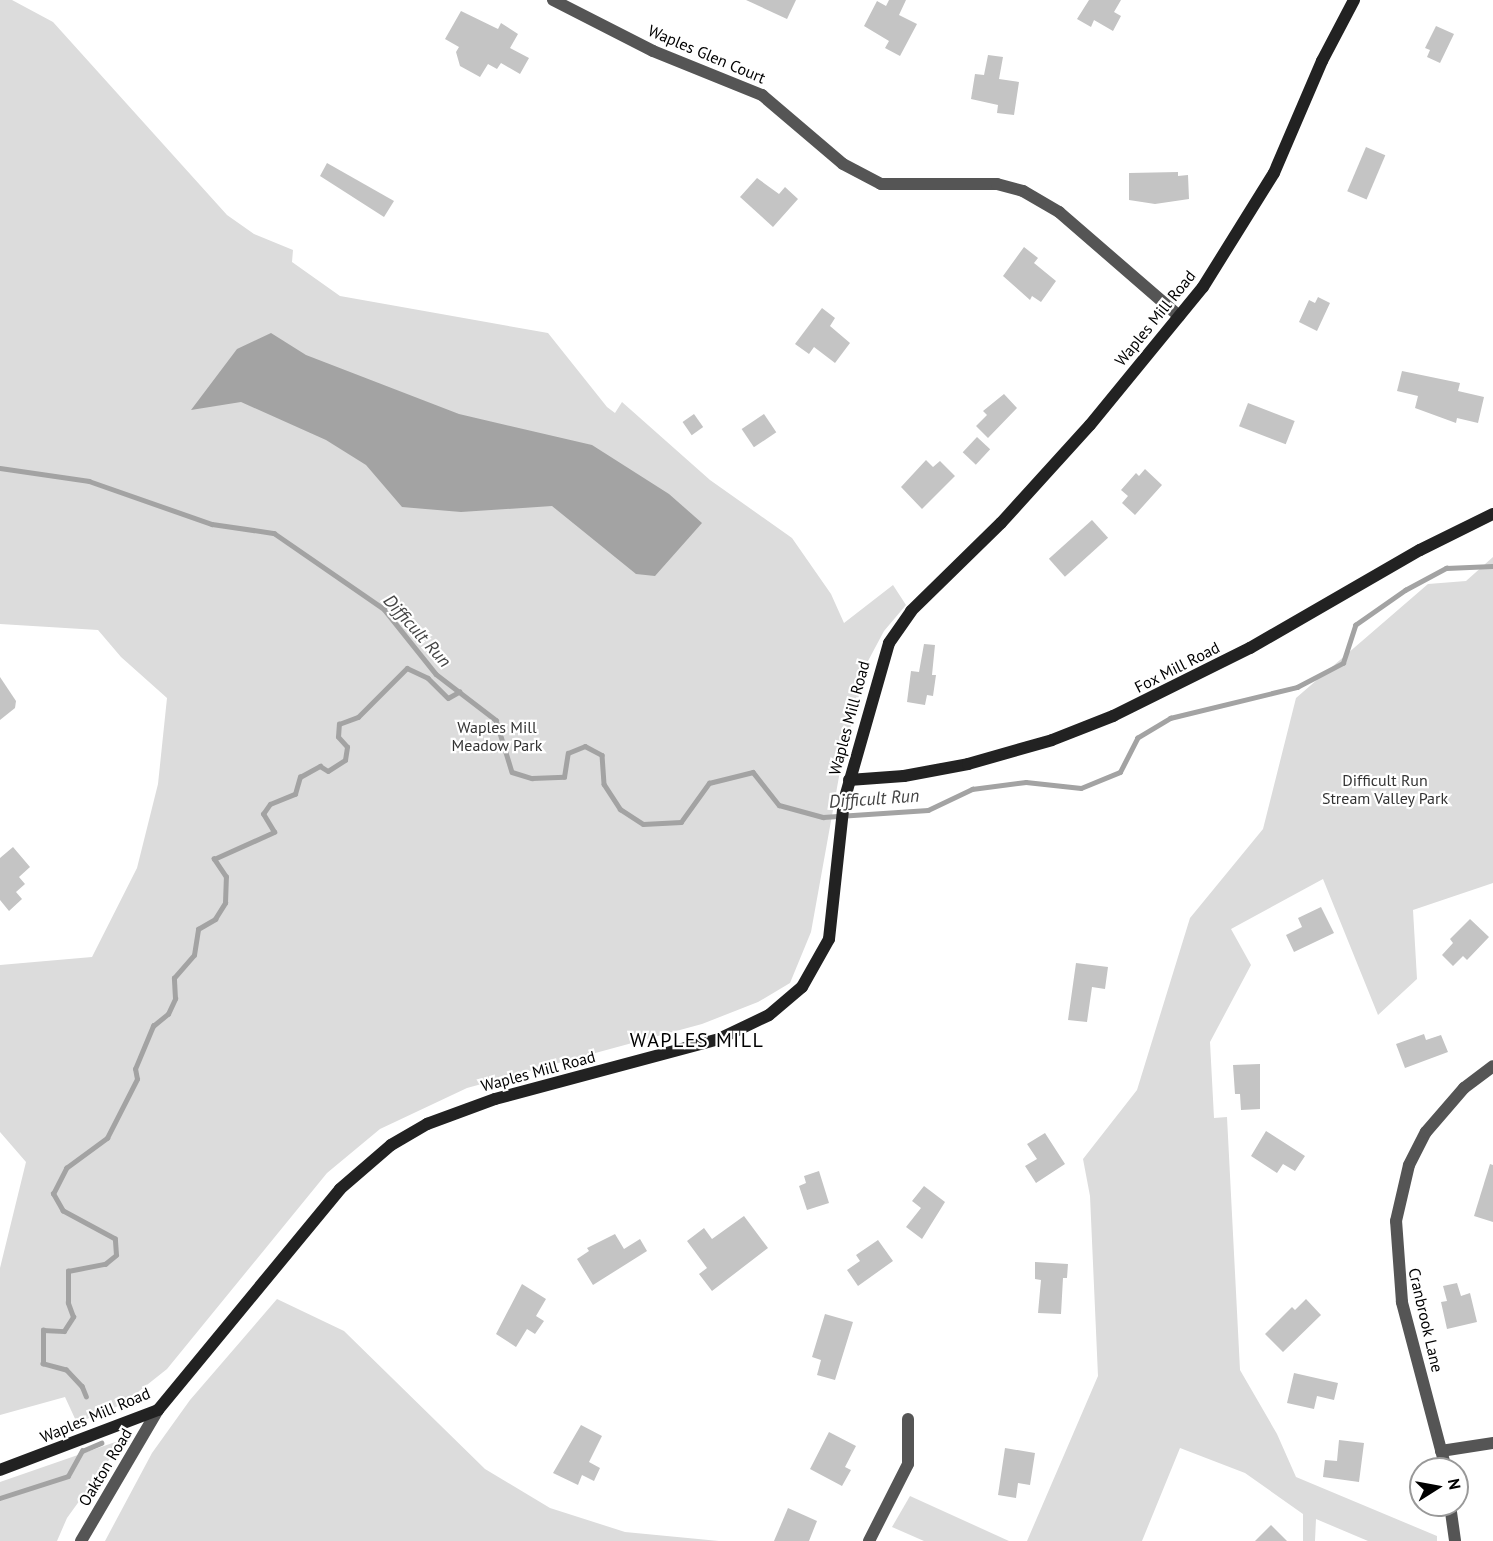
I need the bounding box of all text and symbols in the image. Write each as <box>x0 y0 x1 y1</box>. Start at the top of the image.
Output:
street label: Waples Glen Court <box>645 21 769 87</box>
street label: Waples Mill Road <box>1111 266 1199 370</box>
water label: Difficult Run <box>379 590 455 672</box>
street label: Fox Mill Road <box>1131 637 1223 697</box>
street label: Waples Mill Road <box>825 659 873 777</box>
park label: Waples Mill Meadow Park <box>451 717 543 755</box>
park label: Difficult Run Stream Valley Park <box>1321 770 1449 808</box>
water label: Difficult Run <box>828 785 920 813</box>
district label: WAPLES MILL <box>630 1028 764 1052</box>
street label: Waples Mill Road <box>479 1047 597 1095</box>
street label: Cranbrook Lane <box>1405 1266 1447 1374</box>
street label: Waples Mill Road <box>37 1383 153 1447</box>
street label: Oakton Road <box>74 1425 136 1509</box>
north arrow <box>1409 1457 1469 1517</box>
text: N <box>1444 1477 1466 1491</box>

